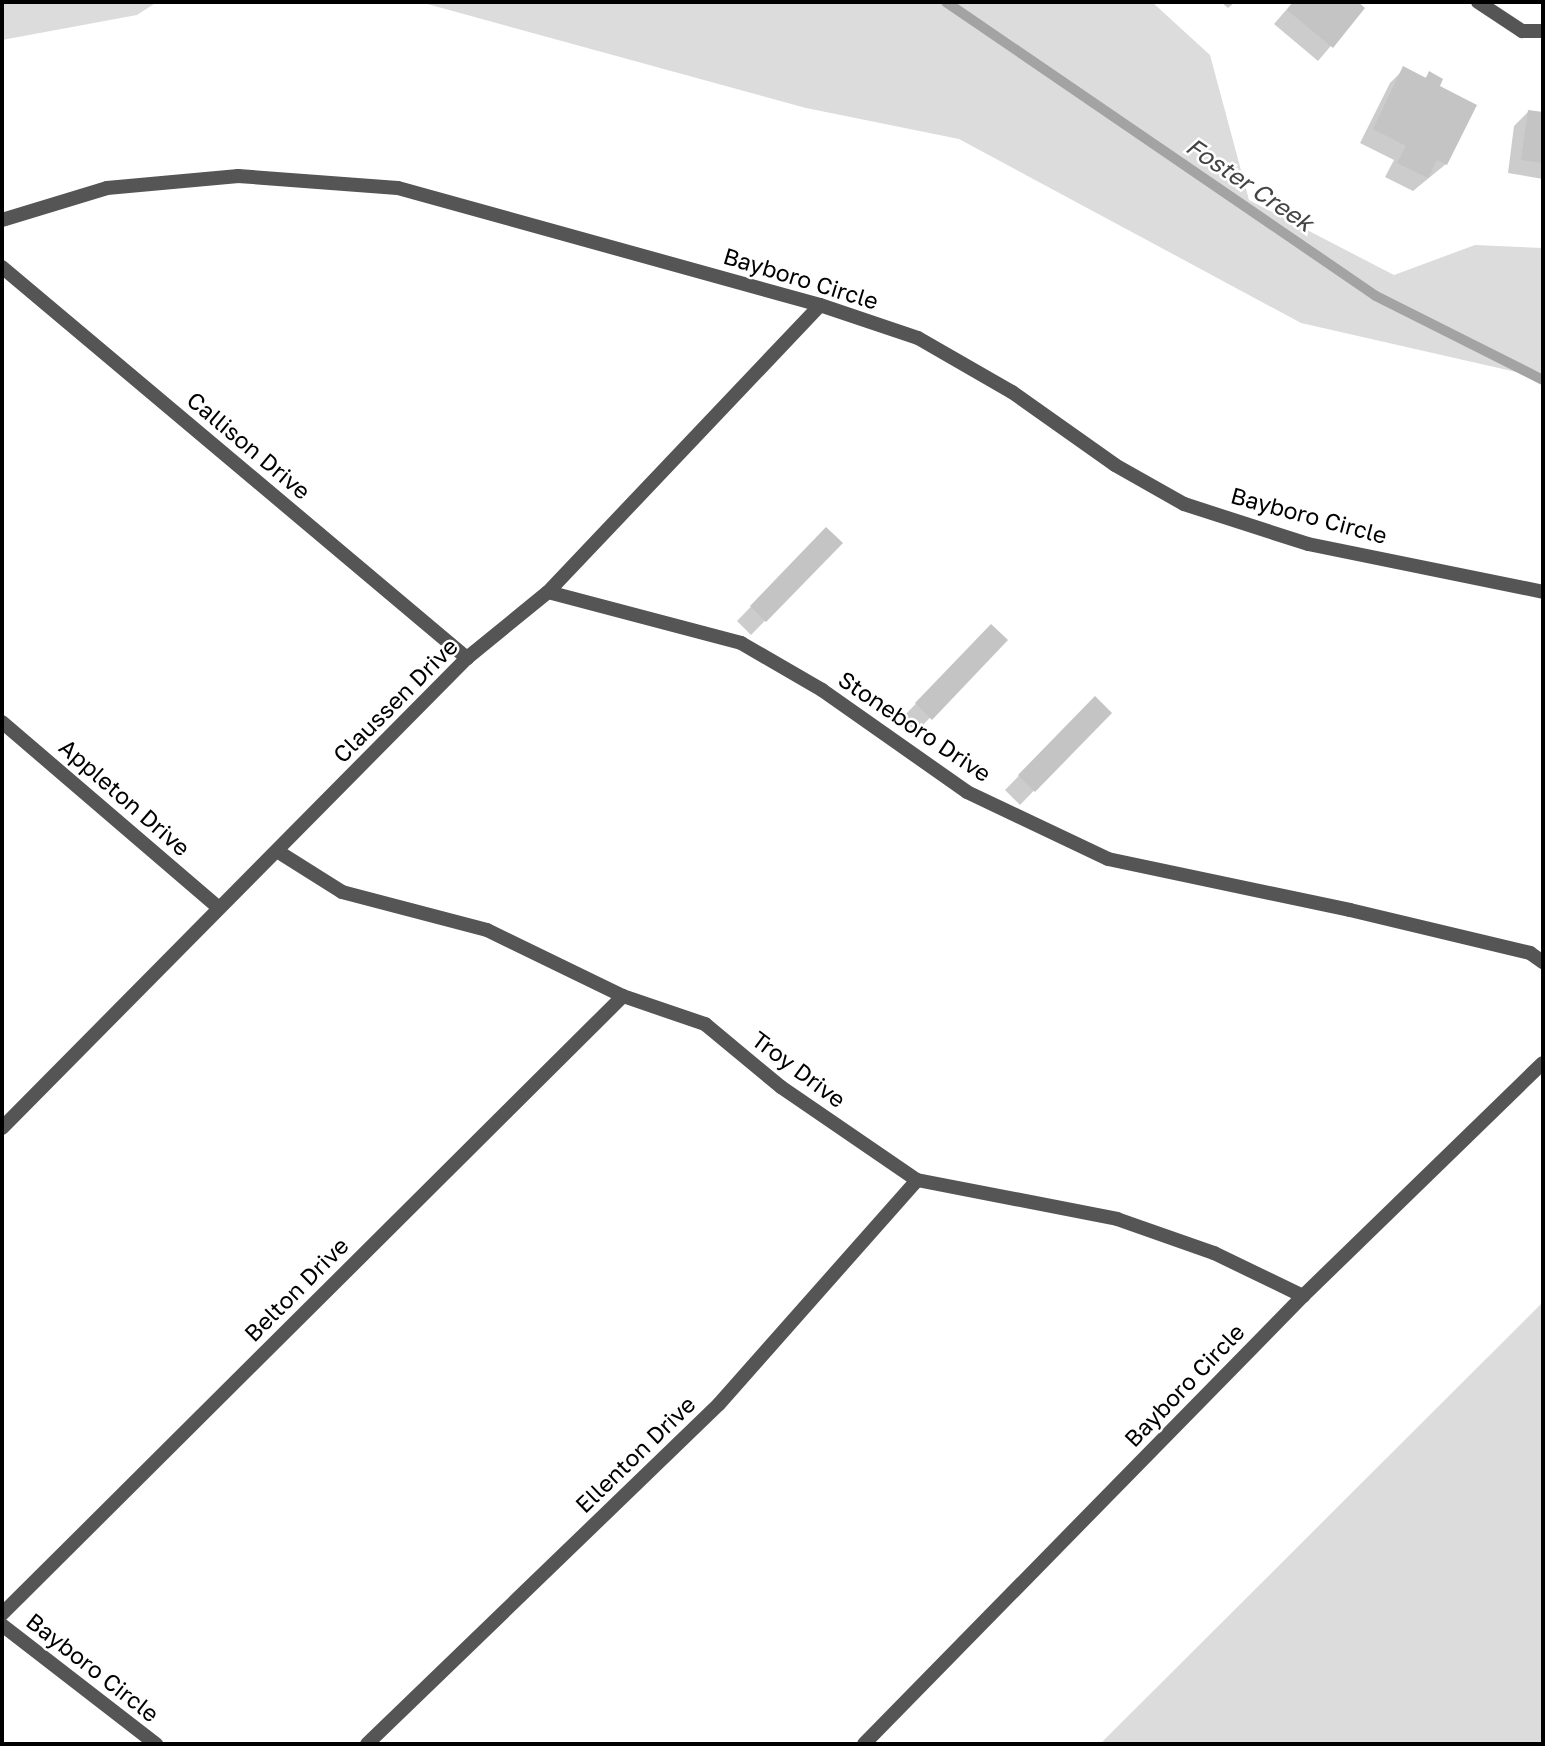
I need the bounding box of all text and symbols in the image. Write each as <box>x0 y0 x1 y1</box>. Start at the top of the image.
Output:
water label: Foster Creek <box>1181 131 1319 237</box>
street label: Bayboro Circle <box>720 241 882 315</box>
street label: Callison Drive <box>182 385 316 505</box>
street label: Bayboro Circle <box>1228 481 1390 549</box>
street label: Claussen Drive <box>327 632 463 768</box>
street label: Stoneboro Drive <box>834 665 996 787</box>
street label: Appleton Drive <box>54 733 196 861</box>
street label: Troy Drive <box>747 1025 851 1113</box>
street label: Belton Drive <box>238 1231 354 1347</box>
street label: Bayboro Circle <box>1118 1318 1250 1452</box>
street label: Ellenton Drive <box>569 1390 701 1518</box>
street label: Bayboro Circle <box>21 1607 165 1727</box>

